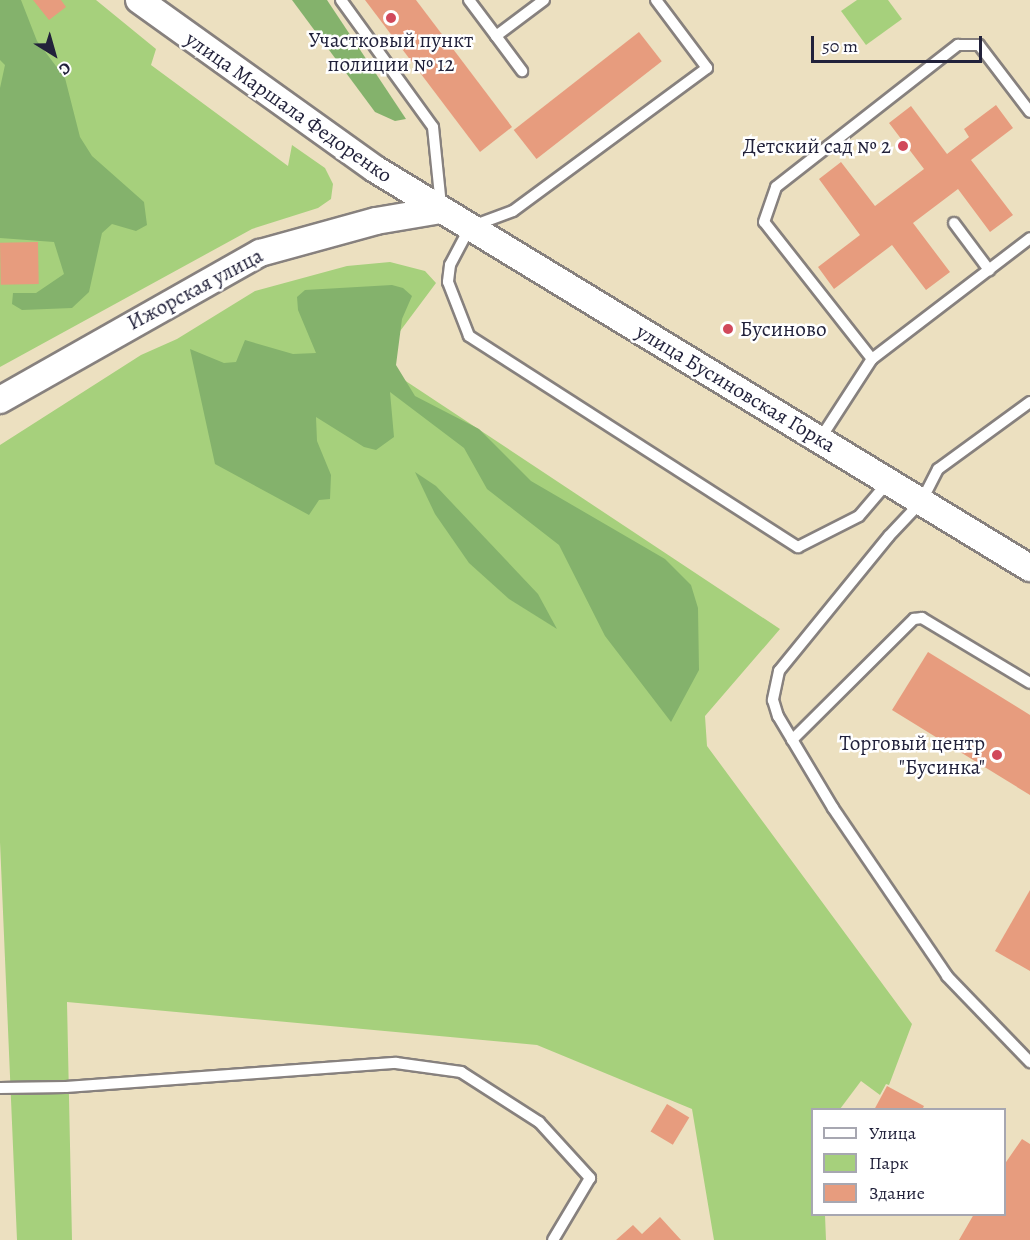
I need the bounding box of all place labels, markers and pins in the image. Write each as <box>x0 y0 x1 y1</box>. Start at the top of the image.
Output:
marker: Участковый пункт полиции № 12 <box>384 11 398 25</box>
place label: Участковый пункт полиции № 12 <box>309 27 473 77</box>
place label: Детский сад № 2 <box>743 133 891 159</box>
marker: Детский сад № 2 <box>896 139 910 153</box>
place label: Бусиново <box>740 316 827 342</box>
marker: Бусиново <box>721 322 735 336</box>
place label: Торговый центр "Бусинка" <box>839 730 985 780</box>
marker: Торговый центр "Бусинка" <box>990 748 1004 762</box>

